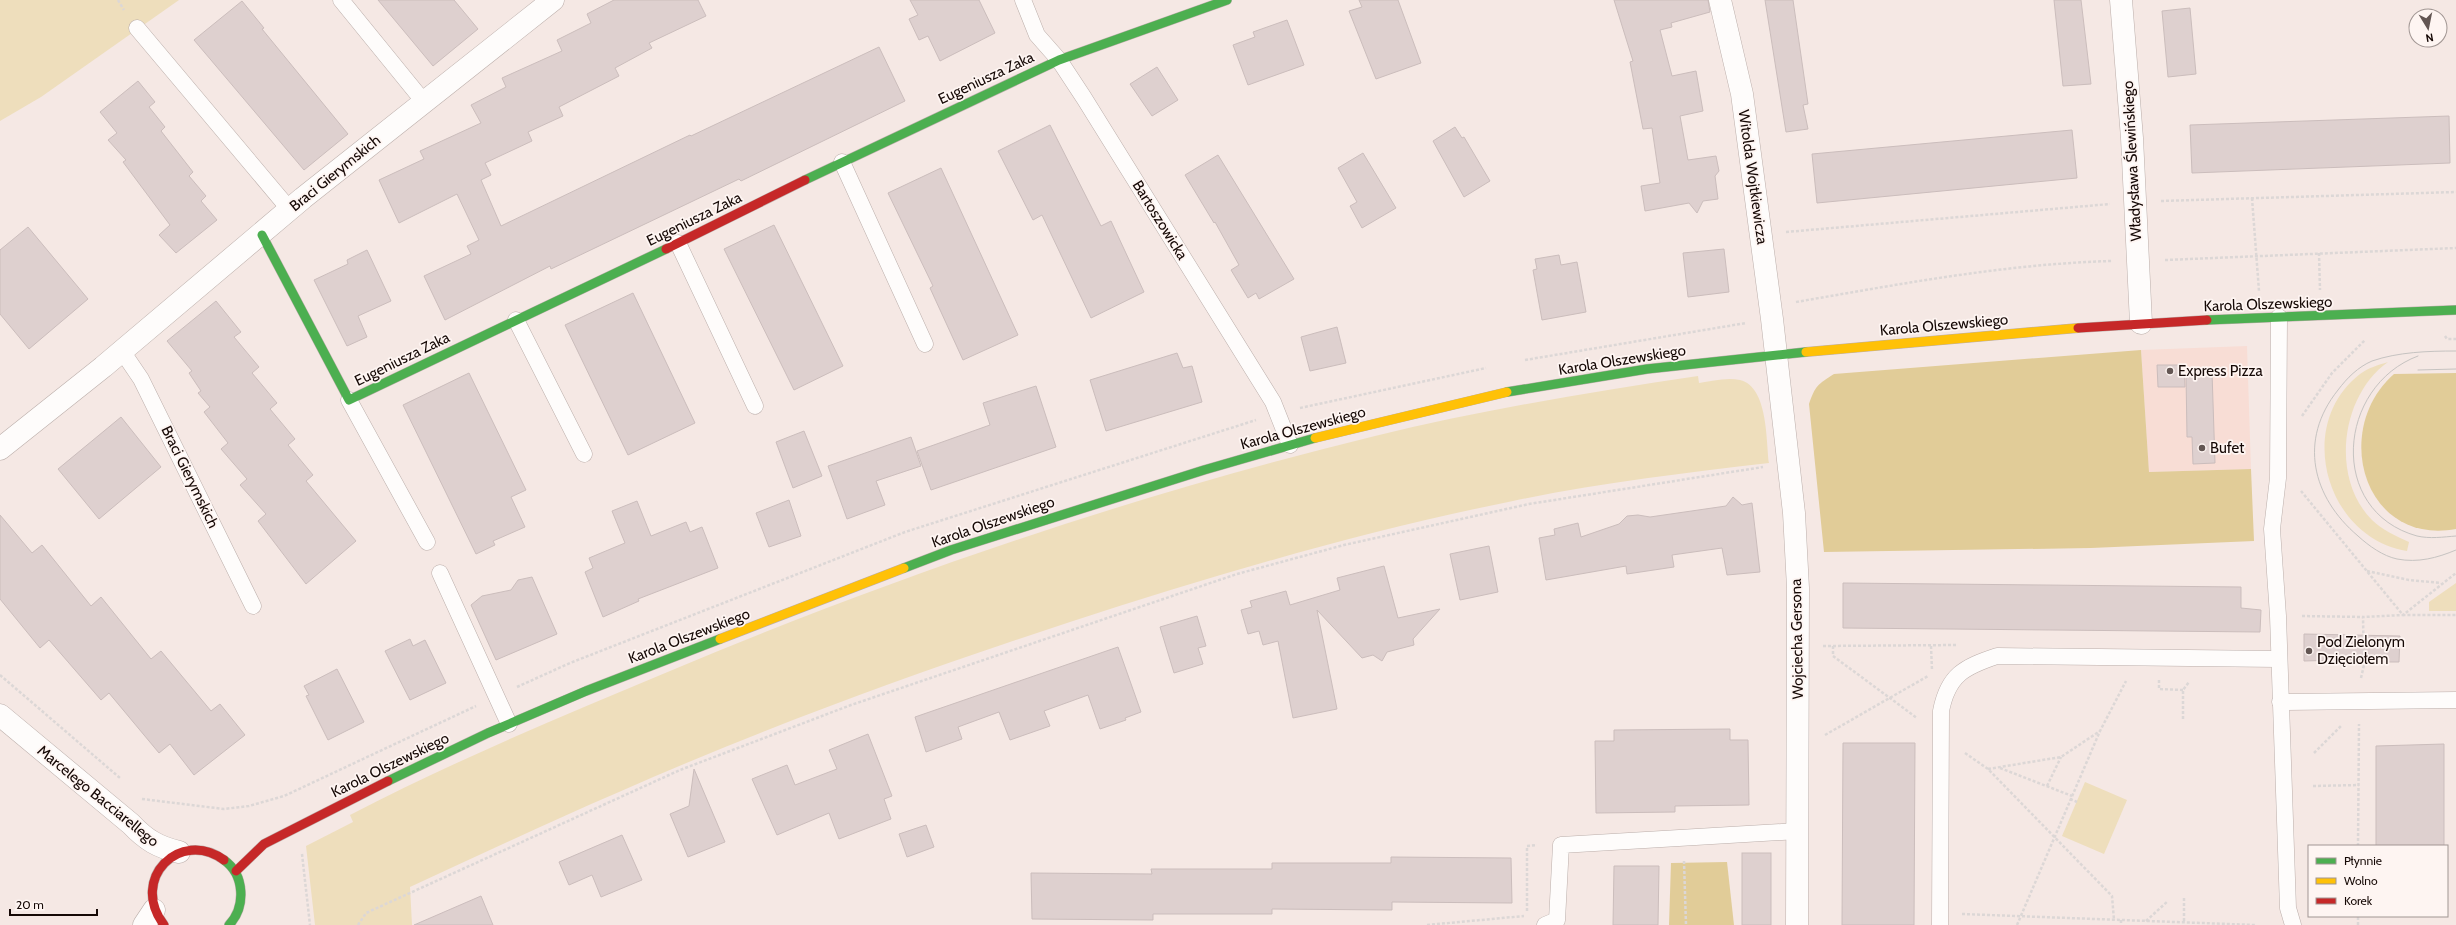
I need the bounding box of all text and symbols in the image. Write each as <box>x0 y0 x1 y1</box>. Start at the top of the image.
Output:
north arrow <box>2408 8 2448 48</box>
text: N <box>2425 30 2435 45</box>
street label: Eugeniusza Zaka <box>935 48 1037 108</box>
street label: Władysława Ślewińskiego <box>2118 80 2145 242</box>
street label: Witolda Wojtkiewicza <box>1735 109 1771 246</box>
street label: Braci Gierymskich <box>286 131 384 215</box>
street label: Bartoszowicka <box>1128 177 1192 264</box>
street label: Eugeniusza Zaka <box>644 188 745 250</box>
street label: Karola Olszewskiego <box>2203 293 2333 315</box>
street label: Karola Olszewskiego <box>1879 310 2009 340</box>
street label: Eugeniusza Zaka <box>352 328 453 390</box>
street label: Karola Olszewskiego <box>1557 341 1687 379</box>
place label: Express Pizza <box>2178 362 2264 380</box>
marker: Express Pizza <box>2165 366 2175 376</box>
street label: Karola Olszewskiego <box>1238 403 1368 453</box>
street label: Braci Gierymskich <box>157 423 223 531</box>
place label: Bufet <box>2210 439 2244 457</box>
marker: Bufet <box>2197 443 2207 453</box>
street label: Karola Olszewskiego <box>929 493 1057 551</box>
street label: Wojciecha Gersona <box>1787 578 1807 699</box>
street label: Karola Olszewskiego <box>626 605 752 667</box>
place label: Pod Zielonym Dzięciołem <box>2317 633 2405 668</box>
marker: Pod Zielonym Dzięciołem <box>2304 646 2314 656</box>
street label: Karola Olszewskiego <box>328 729 452 801</box>
street label: Marcelego Bacciarellego <box>34 741 162 851</box>
legend <box>2308 845 2448 917</box>
text: Płynnie <box>2344 853 2382 868</box>
text: Wolno <box>2344 873 2378 888</box>
scale bar <box>10 891 97 917</box>
text: Korek <box>2344 893 2373 908</box>
text: 20 m <box>16 897 44 912</box>

